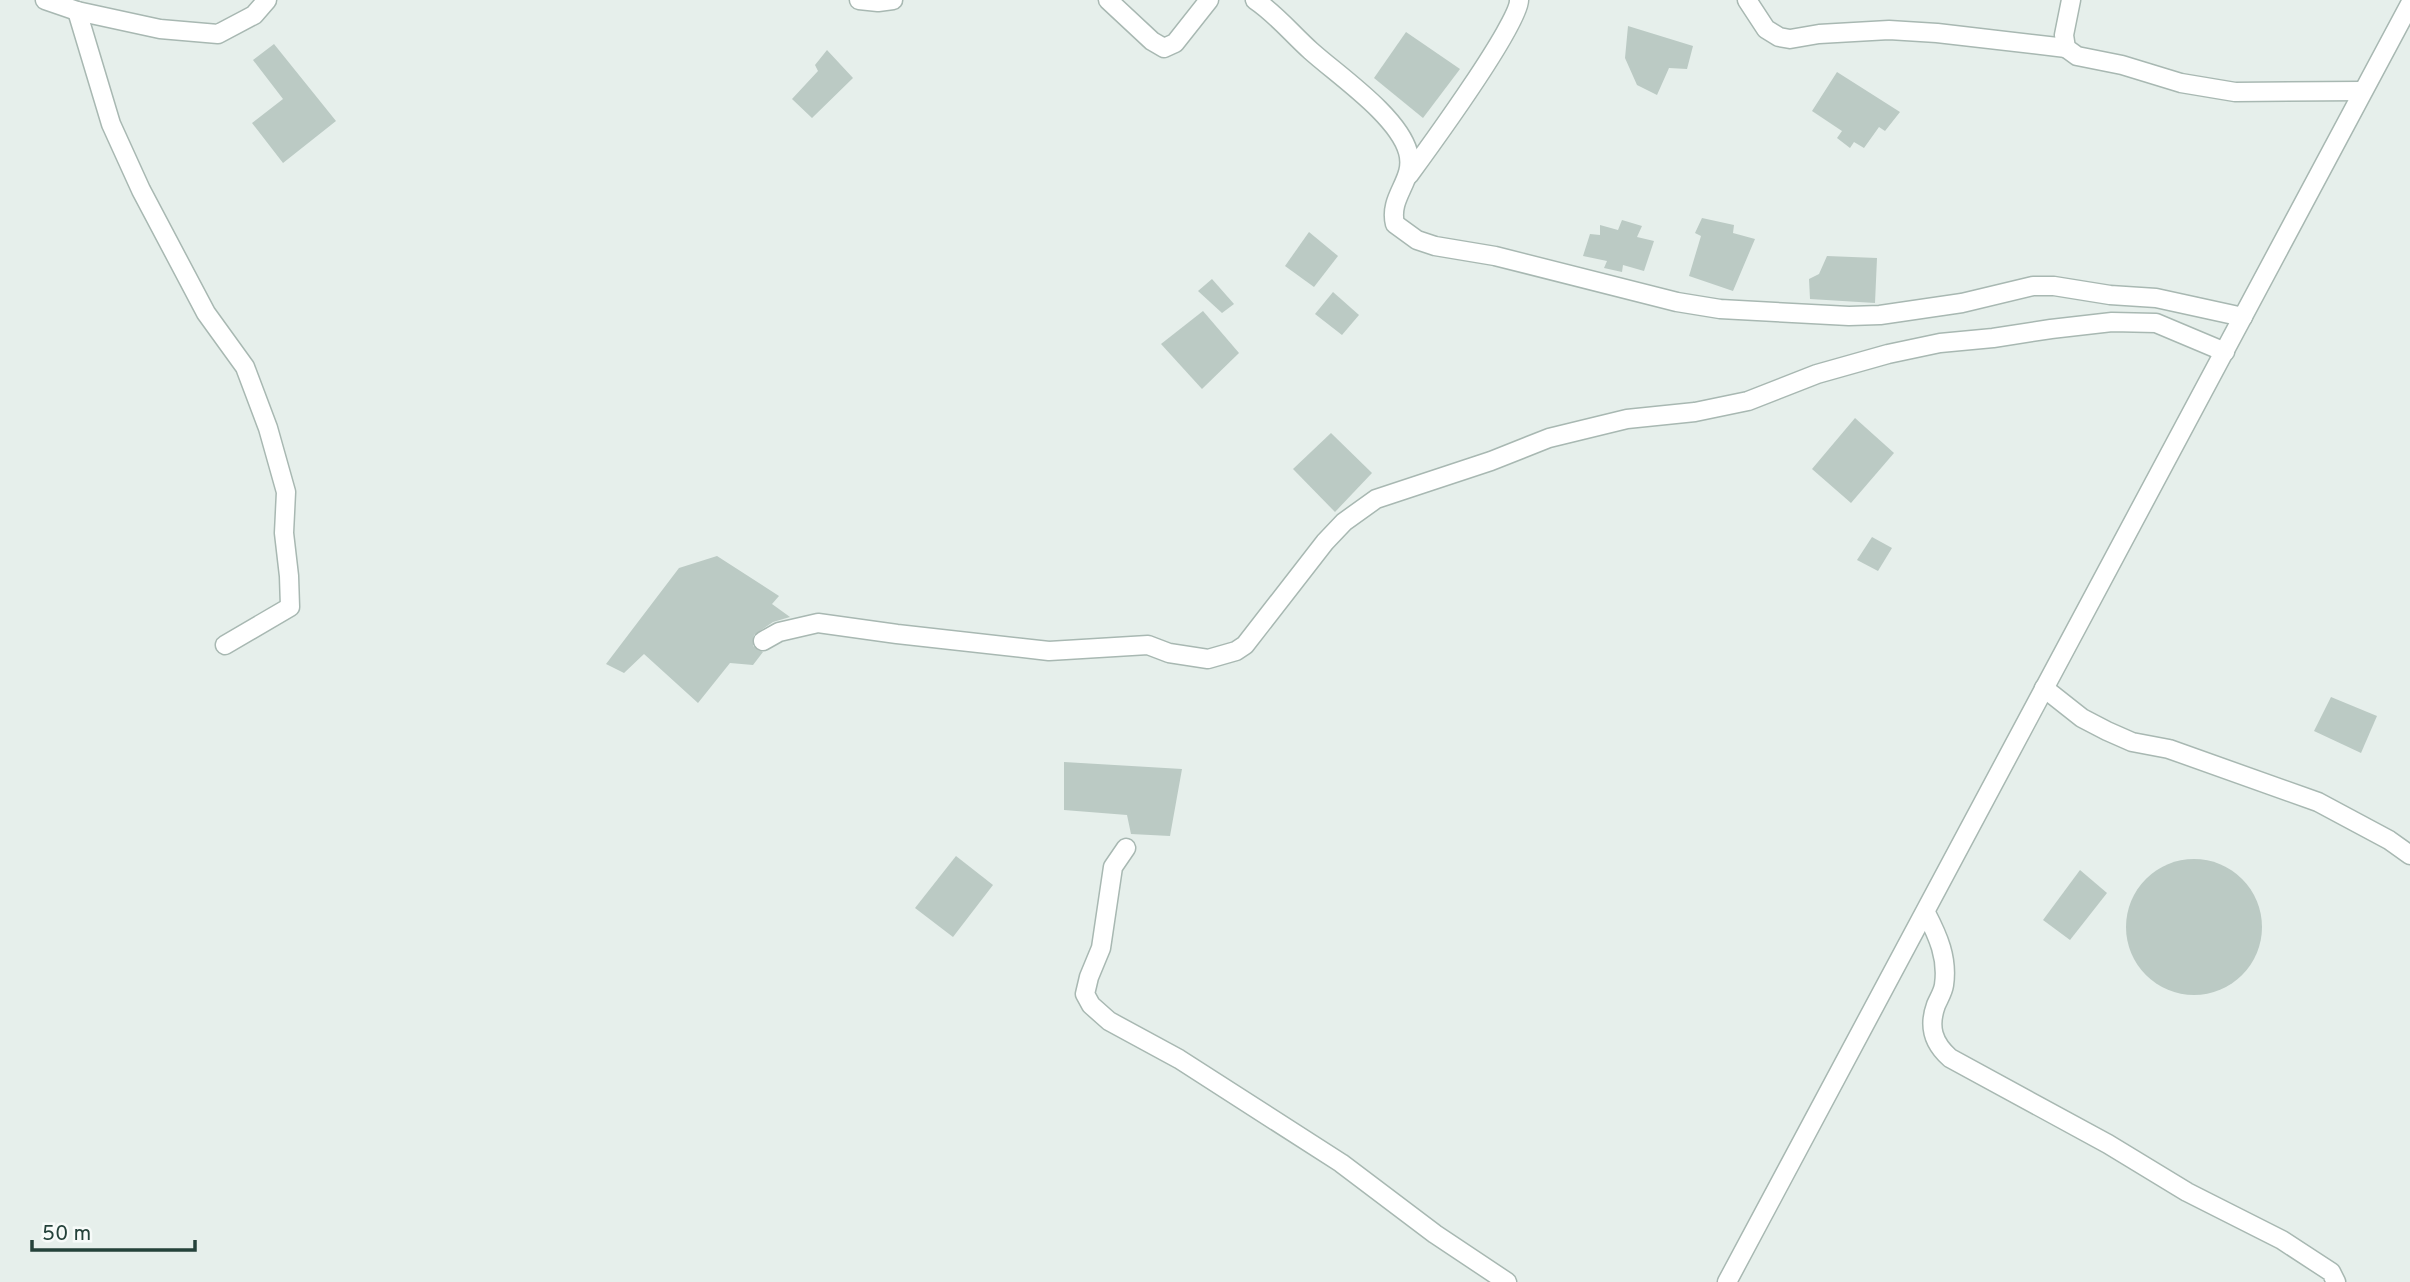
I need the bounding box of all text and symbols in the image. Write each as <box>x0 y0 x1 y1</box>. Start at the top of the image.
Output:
scale bar <box>32 1208 194 1252</box>
text: 50 m <box>42 1221 91 1248</box>

